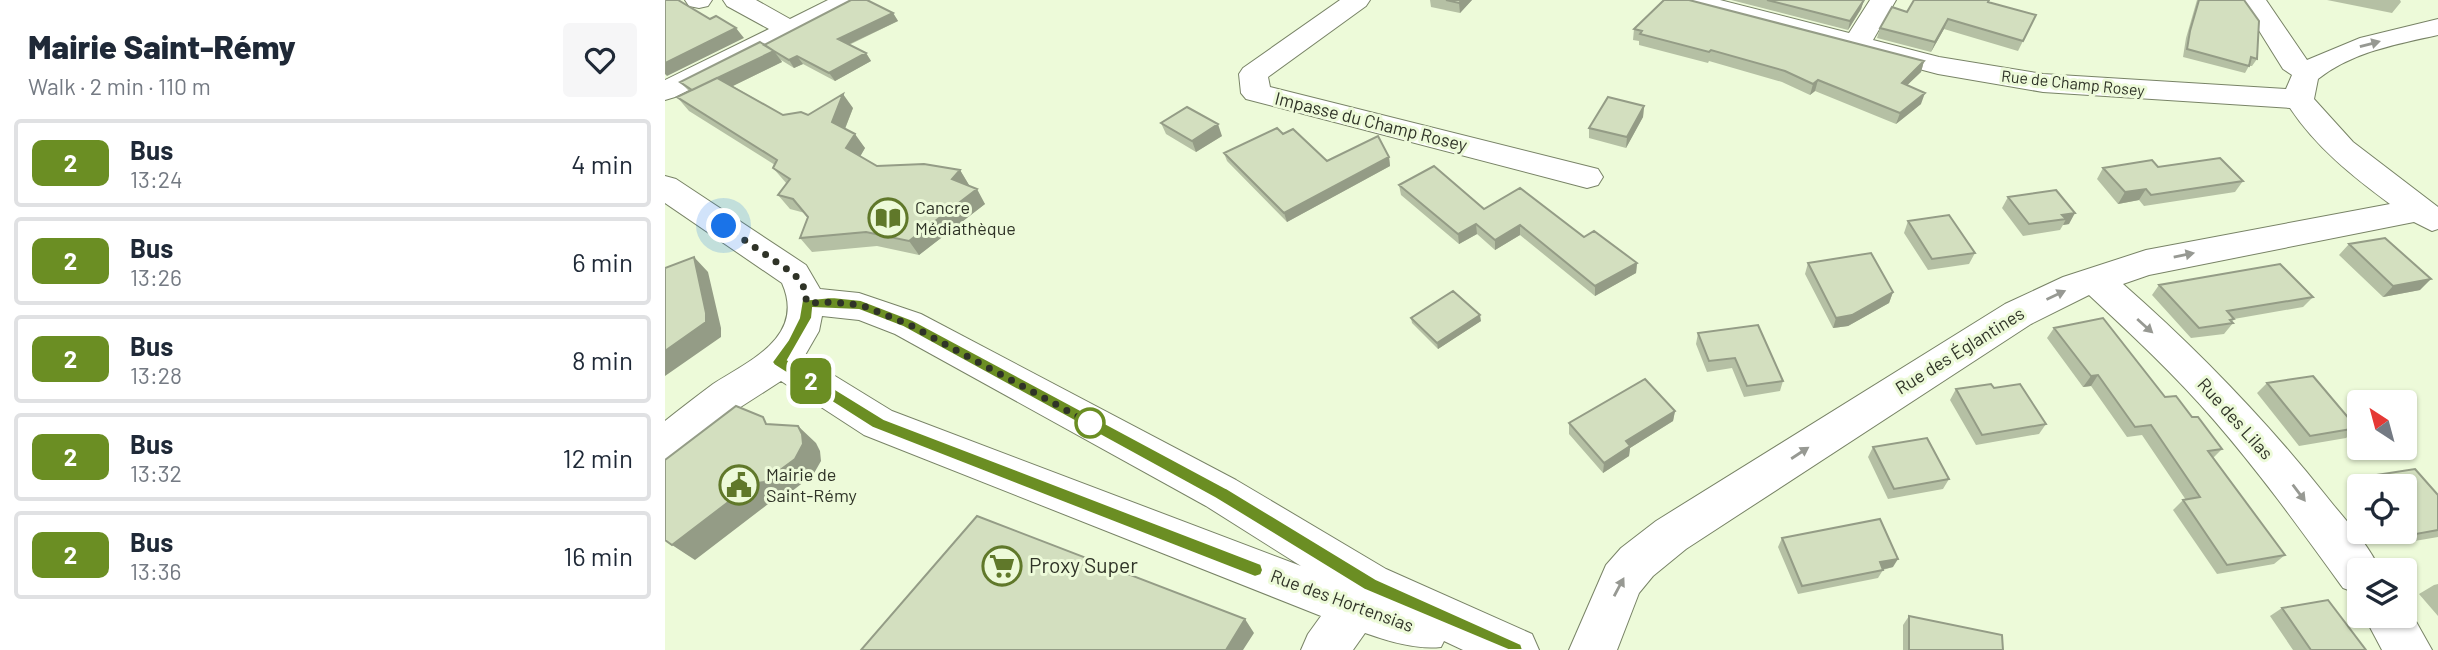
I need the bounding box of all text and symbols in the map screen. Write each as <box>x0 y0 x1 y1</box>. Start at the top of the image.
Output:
button: heart <box>563 23 637 97</box>
text: Mairie Saint-Rémy <box>28 26 296 66</box>
one-way arrow <box>2359 38 2381 49</box>
street label: Rue de Champ Rosey <box>2000 66 2146 100</box>
text: Walk · 2 min · 110 m <box>28 72 211 100</box>
street label: Impasse du Champ Rosey <box>1273 86 1470 156</box>
text: Bus <box>130 134 173 165</box>
text: 2 <box>64 148 77 177</box>
text: 4 min <box>571 148 633 179</box>
text: 13:24 <box>130 165 183 193</box>
place label: Cancre Médiathèque <box>915 196 1016 239</box>
library icon: Cancre Médiathèque <box>867 197 909 239</box>
your location <box>706 208 741 243</box>
text: Bus <box>130 232 173 263</box>
text: 2 <box>64 246 77 275</box>
text: 6 min <box>572 246 633 277</box>
one-way arrow <box>2173 250 2195 261</box>
text: 13:26 <box>130 263 182 291</box>
one-way arrow <box>2046 289 2066 301</box>
street label: Rue des Églantines <box>1891 302 2028 399</box>
one-way arrow <box>2137 318 2154 333</box>
text: Bus <box>130 330 173 361</box>
text: 2 <box>64 344 77 373</box>
text: 8 min <box>572 344 633 375</box>
line badge: 2 <box>788 358 834 404</box>
text: 13:28 <box>130 361 182 389</box>
text: 2 <box>804 366 818 395</box>
street label: Rue des Lilas <box>2193 373 2278 464</box>
north arrow <box>2347 390 2417 460</box>
map controls <box>2347 390 2417 628</box>
unlabelled marker <box>1075 408 1105 438</box>
text: Bus <box>130 428 173 459</box>
text: 2 <box>64 442 77 471</box>
text: 12 min <box>563 442 633 473</box>
one-way arrow <box>1790 446 1810 459</box>
text: 13:32 <box>130 459 182 487</box>
place label: Mairie de Saint-Rémy <box>766 463 857 506</box>
public building icon: Mairie de Saint-Rémy <box>718 464 760 506</box>
button: locate <box>2347 474 2417 544</box>
one-way arrow <box>2292 484 2306 503</box>
text: Bus <box>130 526 173 557</box>
text: 2 <box>64 540 77 569</box>
text: 16 min <box>563 540 633 571</box>
supermarket icon: Proxy Super <box>981 545 1023 587</box>
place label: Proxy Super <box>1029 552 1138 577</box>
text: 13:36 <box>130 557 181 585</box>
button: layers <box>2347 558 2417 628</box>
street label: Rue des Hortensias <box>1268 564 1417 636</box>
one-way arrow <box>1613 577 1625 597</box>

